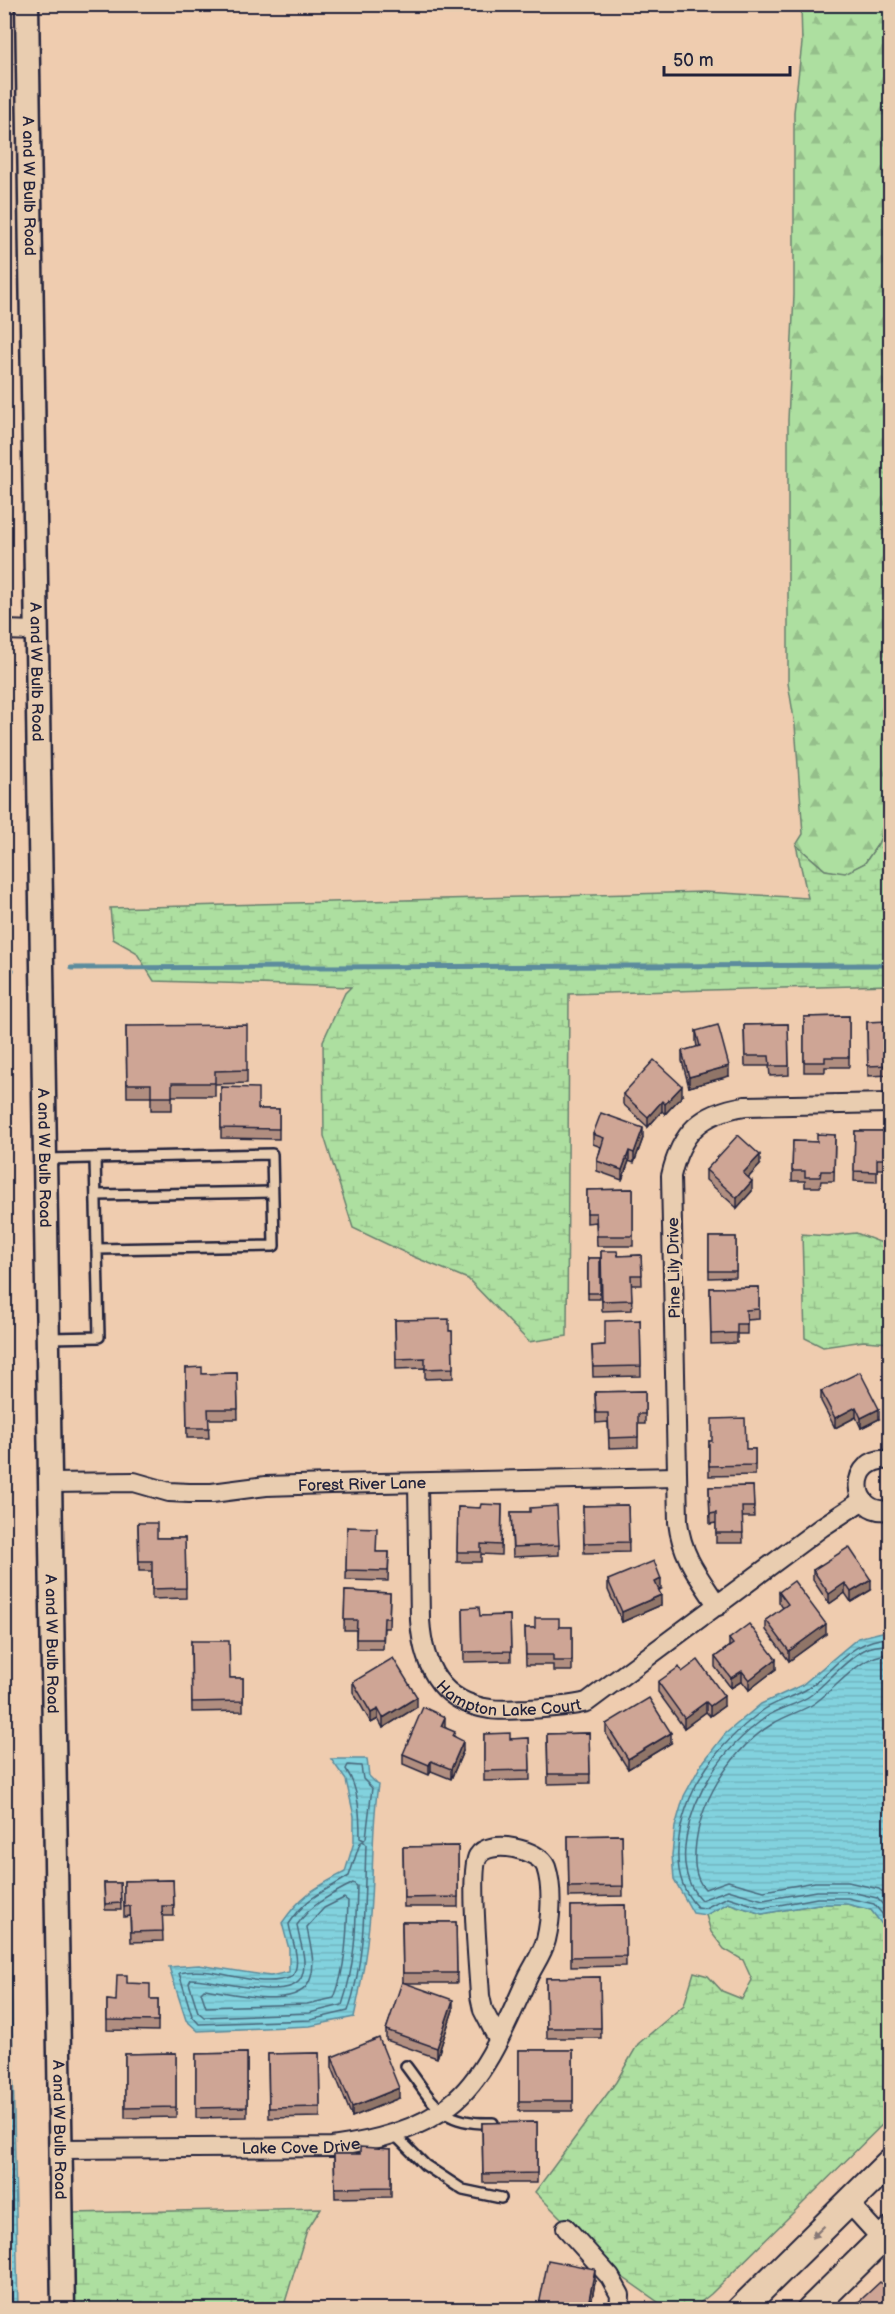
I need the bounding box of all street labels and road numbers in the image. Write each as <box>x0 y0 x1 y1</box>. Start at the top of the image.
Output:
street label: A and W Bulb Road <box>18 116 39 256</box>
street label: A and W Bulb Road <box>25 602 47 742</box>
street label: A and W Bulb Road <box>33 1088 54 1228</box>
street label: Pine Lily Drive <box>664 1217 685 1319</box>
street label: Forest River Lane <box>298 1474 427 1496</box>
street label: A and W Bulb Road <box>41 1574 62 1714</box>
street label: Hampton Lake Court <box>432 1677 583 1721</box>
street label: A and W Bulb Road <box>48 2060 69 2200</box>
street label: Lake Cove Drive <box>242 2134 362 2159</box>

